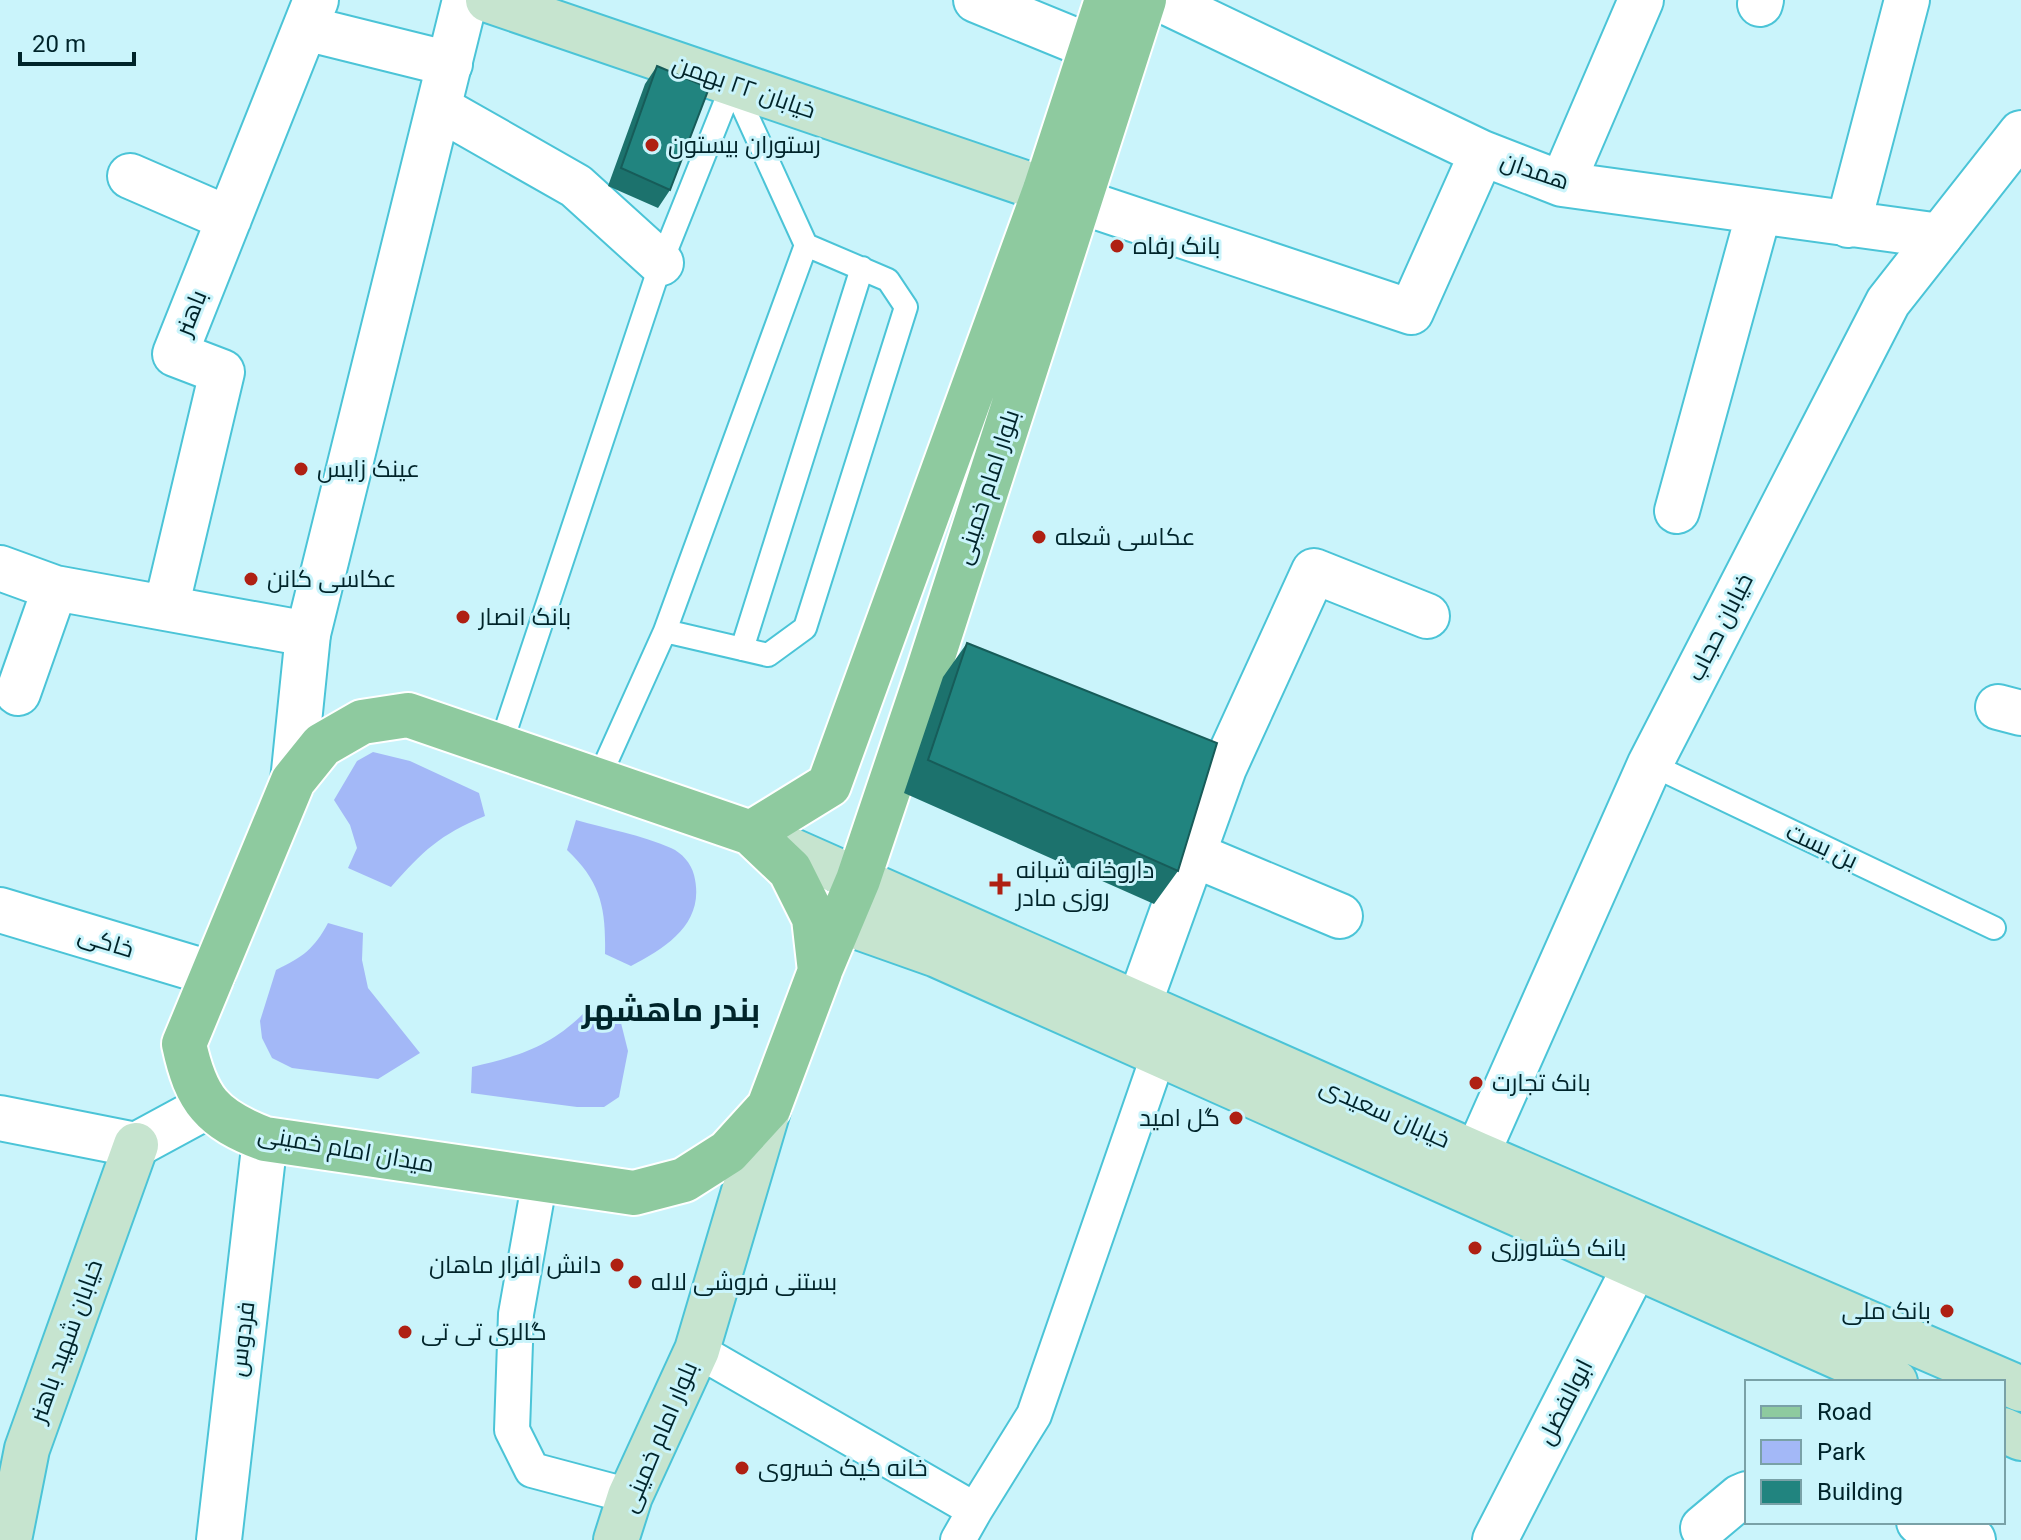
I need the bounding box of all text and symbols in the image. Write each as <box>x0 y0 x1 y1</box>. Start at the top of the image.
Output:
scale bar <box>20 16 134 66</box>
text: 20 m <box>32 30 86 58</box>
street label: خیابان ۲۲ بهمن <box>669 49 819 125</box>
place label: رستوران بیستون <box>668 131 821 159</box>
marker: رستوران بیستون <box>643 136 661 154</box>
street label: همدان <box>1497 146 1573 196</box>
place label: بانک رفاه <box>1133 232 1220 260</box>
marker: بانک رفاه <box>1108 237 1126 255</box>
street label: باهنر <box>168 286 213 342</box>
street label: بلوار امام خمینی <box>949 406 1027 569</box>
place label: عینک زایس <box>317 455 420 483</box>
marker: عینک زایس <box>292 460 310 478</box>
place label: عکاسی شعله <box>1055 523 1195 551</box>
marker: عکاسی شعله <box>1030 528 1048 546</box>
place label: عکاسی کانن <box>267 565 396 593</box>
street label: خیابان حجاب <box>1681 569 1759 685</box>
marker: عکاسی کانن <box>242 570 260 588</box>
place label: بانک انصار <box>477 603 571 631</box>
marker: بانک انصار <box>454 608 472 626</box>
street label: بن بست <box>1782 817 1862 875</box>
place label: داروخانه شبانه روزی مادر <box>1014 856 1154 912</box>
marker: داروخانه شبانه روزی مادر <box>991 875 1009 893</box>
street label: خاکی <box>75 920 137 964</box>
district label: بندر ماهشهر <box>581 991 760 1030</box>
place label: بانک تجارت <box>1492 1069 1591 1097</box>
street label: خیابان سعیدی <box>1316 1072 1454 1154</box>
marker: بانک تجارت <box>1467 1074 1485 1092</box>
place label: گل امید <box>1139 1104 1220 1132</box>
marker: گل امید <box>1227 1109 1245 1127</box>
street label: میدان امام خمینی <box>255 1120 436 1180</box>
place label: بانک کشاورزی <box>1491 1234 1626 1262</box>
marker: بانک کشاورزی <box>1466 1239 1484 1257</box>
place label: دانش افزار ماهان <box>429 1251 601 1279</box>
street label: خیابان شهید باهنر <box>23 1256 108 1428</box>
marker: دانش افزار ماهان <box>608 1256 626 1274</box>
place label: بستنی فروشی لاله <box>651 1268 837 1296</box>
marker: بستنی فروشی لاله <box>626 1273 644 1291</box>
place label: بانک ملی <box>1842 1297 1931 1325</box>
street label: فردوس <box>224 1300 260 1378</box>
marker: بانک ملی <box>1938 1302 1956 1320</box>
place label: گالری تی تی <box>421 1318 547 1346</box>
marker: گالری تی تی <box>396 1323 414 1341</box>
street label: ابوالفضل <box>1532 1354 1598 1450</box>
street label: بلوار امام خمینی <box>615 1357 705 1517</box>
legend <box>1745 1380 2005 1524</box>
text: Road <box>1817 1398 1872 1426</box>
text: Park <box>1817 1438 1866 1466</box>
place label: خانه کیک خسروی <box>758 1454 928 1482</box>
marker: خانه کیک خسروی <box>733 1459 751 1477</box>
text: Building <box>1817 1478 1903 1506</box>

